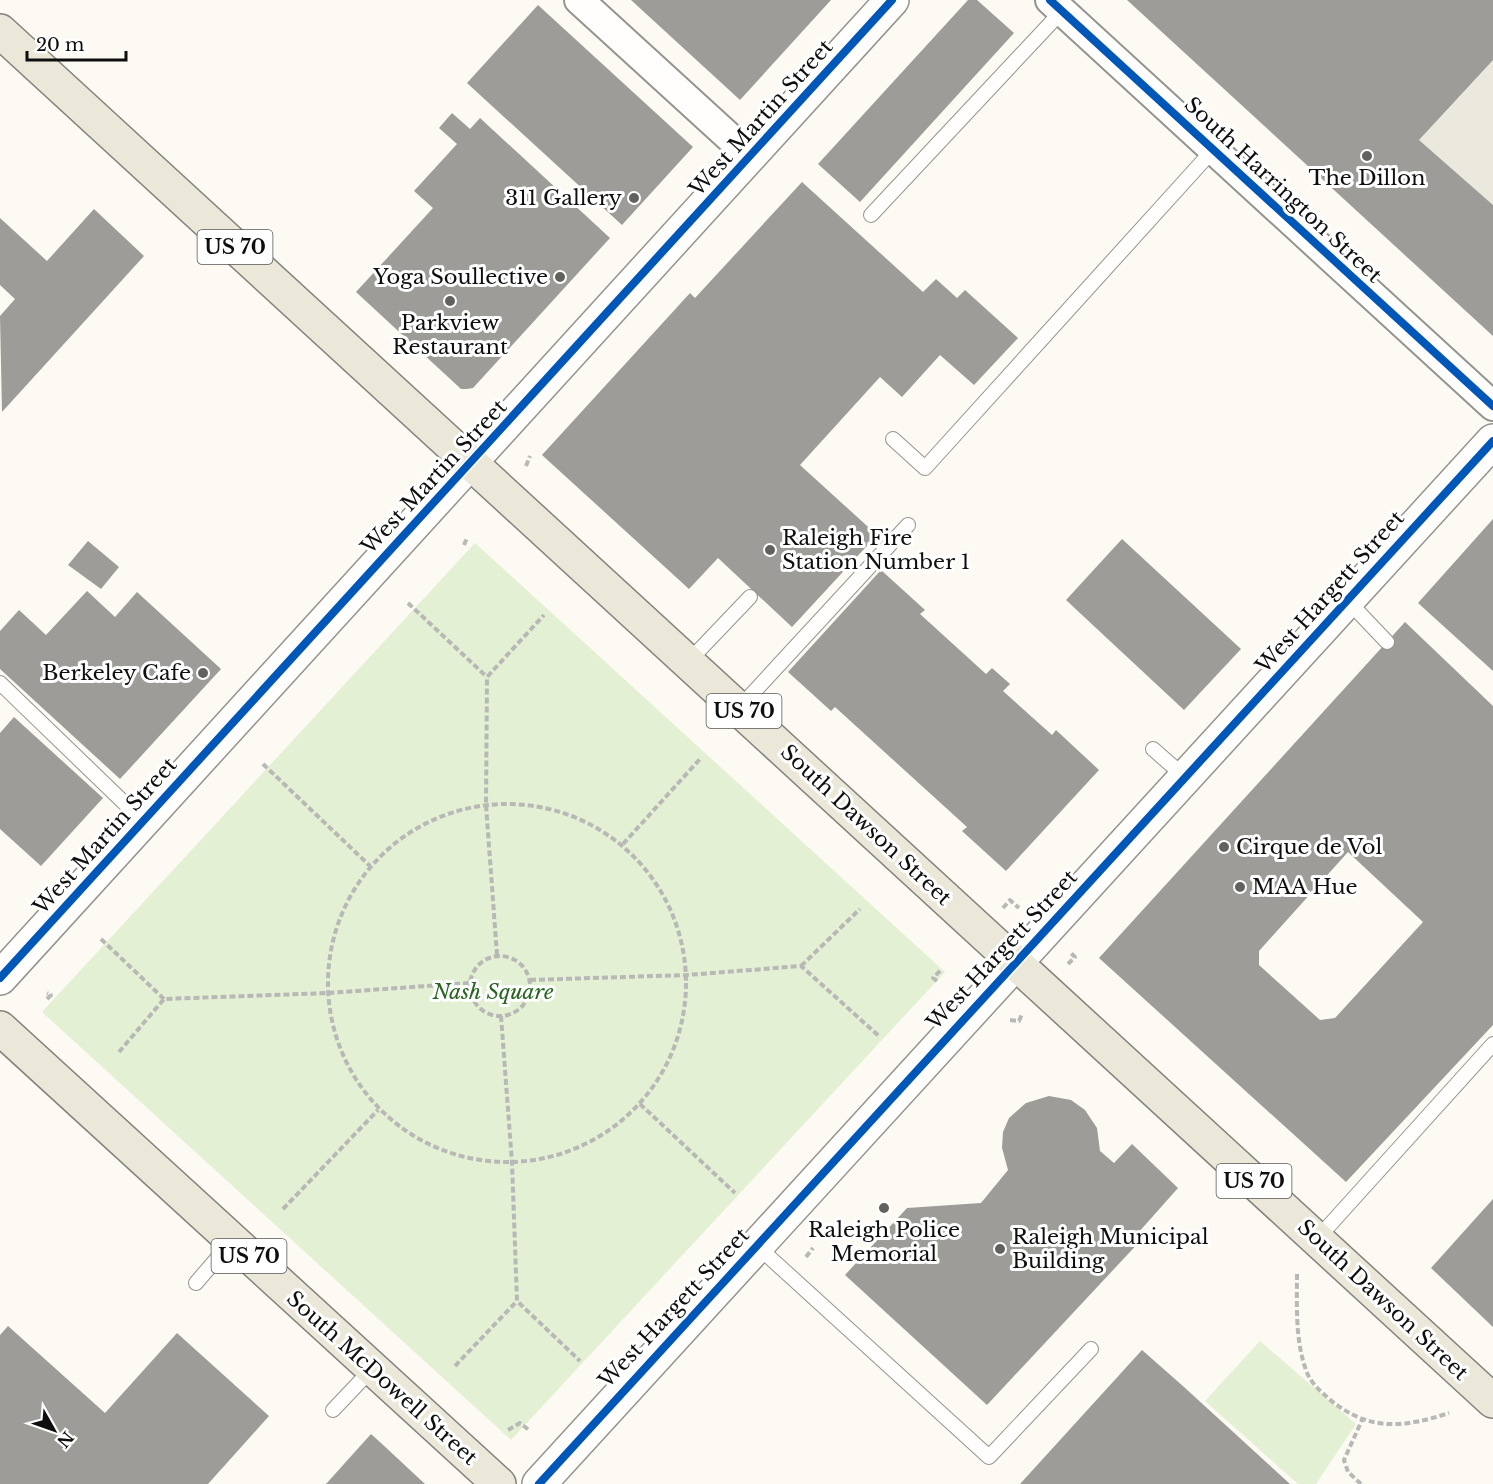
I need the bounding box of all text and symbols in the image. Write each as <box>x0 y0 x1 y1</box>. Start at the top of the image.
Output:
scale bar <box>27 24 126 62</box>
text: 20 m <box>36 34 84 56</box>
street label: West Martin Street <box>683 34 838 202</box>
street label: South Harrington Street <box>1179 92 1387 288</box>
marker: The Dillon <box>1360 149 1374 163</box>
place label: The Dillon <box>1309 165 1425 191</box>
place label: 311 Gallery <box>505 185 623 211</box>
marker: 311 Gallery <box>627 191 641 205</box>
road number: US 70 <box>198 230 272 264</box>
place label: Yoga Soullective <box>372 264 548 290</box>
marker: Yoga Soullective <box>553 270 567 284</box>
marker: Parkview Restaurant <box>443 294 457 308</box>
place label: Parkview Restaurant <box>392 310 508 360</box>
street label: West Martin Street <box>355 394 512 560</box>
street label: West Hargett Street <box>1250 505 1410 679</box>
place label: Raleigh Fire Station Number 1 <box>782 525 970 575</box>
marker: Raleigh Fire Station Number 1 <box>763 543 777 557</box>
place label: Berkeley Cafe <box>42 660 191 686</box>
marker: Berkeley Cafe <box>196 666 210 680</box>
road number: US 70 <box>706 694 782 728</box>
street label: South Dawson Street <box>775 739 957 911</box>
street label: West Martin Street <box>27 752 182 920</box>
place label: Cirque de Vol <box>1236 834 1382 860</box>
marker: Cirque de Vol <box>1217 840 1231 854</box>
street label: West Hargett Street <box>920 865 1083 1036</box>
place label: MAA Hue <box>1252 874 1358 900</box>
marker: MAA Hue <box>1233 880 1247 894</box>
park label: Nash Square <box>432 979 554 1005</box>
road number: US 70 <box>1216 1164 1292 1198</box>
marker: Raleigh Police Memorial <box>877 1201 891 1215</box>
street label: South Dawson Street <box>1292 1214 1474 1386</box>
place label: Raleigh Police Memorial <box>808 1217 960 1267</box>
street label: West Hargett Street <box>592 1223 755 1394</box>
place label: Raleigh Municipal Building <box>1012 1224 1209 1274</box>
road number: US 70 <box>212 1239 286 1273</box>
marker: Raleigh Municipal Building <box>993 1242 1007 1256</box>
street label: South McDowell Street <box>281 1285 483 1471</box>
north arrow <box>24 1400 84 1460</box>
text: N <box>53 1427 78 1452</box>

